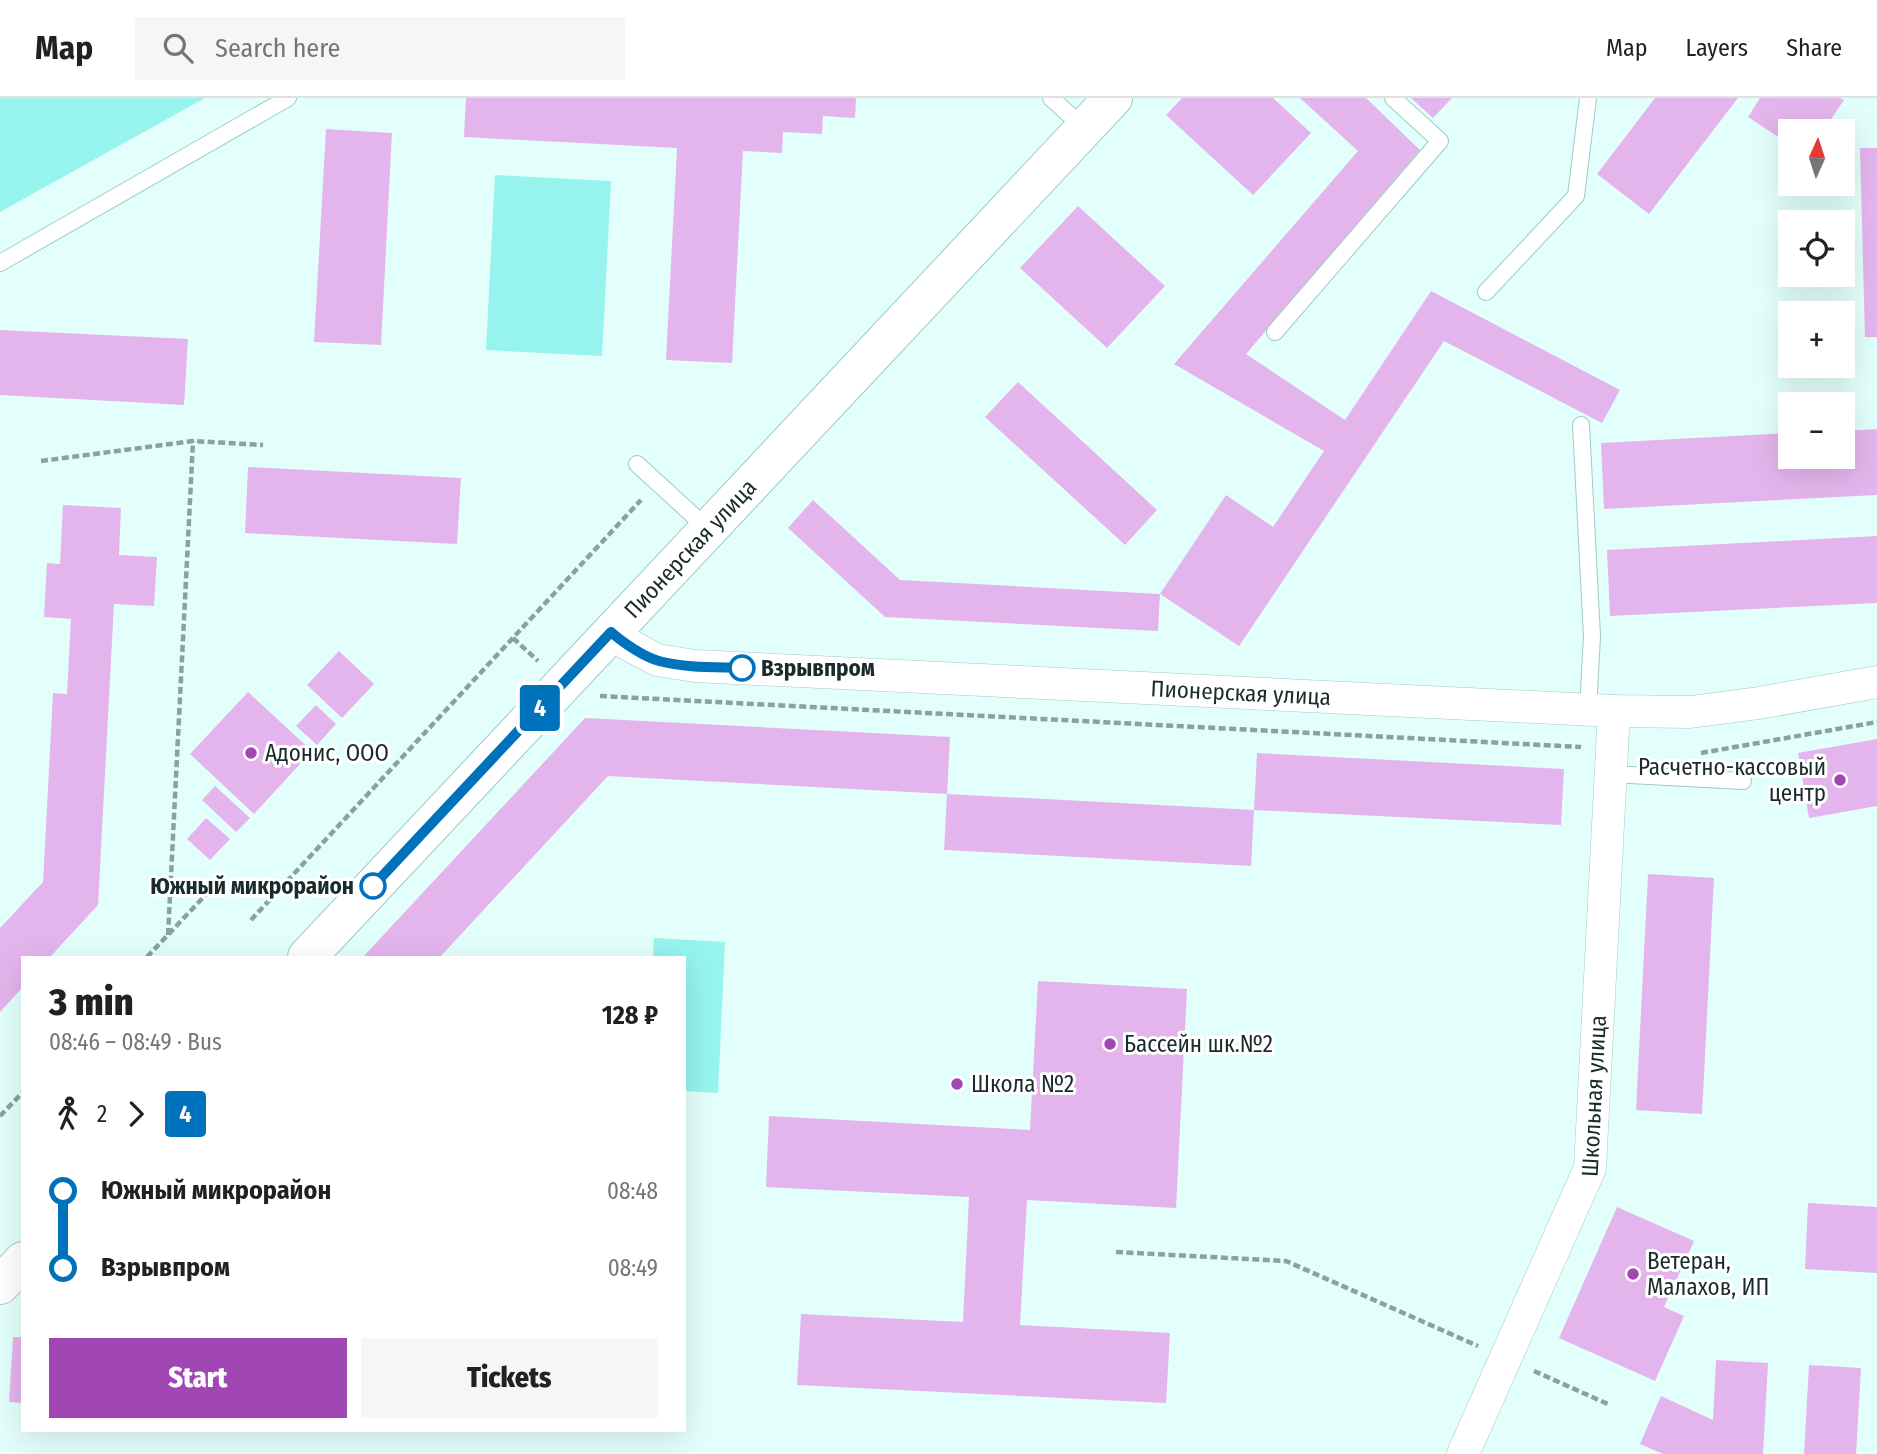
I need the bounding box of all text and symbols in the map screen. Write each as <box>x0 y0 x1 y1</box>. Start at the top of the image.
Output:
search box <box>135 17 625 80</box>
text: Map <box>35 28 93 68</box>
icon: search <box>159 29 197 67</box>
text: Search here <box>215 33 340 64</box>
text: Map <box>1606 34 1648 62</box>
text: Layers <box>1686 34 1748 62</box>
text: Share <box>1786 34 1842 62</box>
north arrow <box>1778 119 1855 196</box>
map controls <box>1778 119 1855 469</box>
button: locate <box>1778 210 1855 287</box>
button: + <box>1778 301 1855 378</box>
button: − <box>1778 392 1855 469</box>
street label: Пионерская улица <box>618 473 762 624</box>
place label: Взрывпром <box>761 654 875 682</box>
marker: Взрывпром <box>729 655 755 681</box>
street label: Пионерская улица <box>1150 674 1332 711</box>
line badge: 4 <box>517 685 563 731</box>
text: 4 <box>534 694 546 722</box>
place label: Адонис, ООО <box>265 739 389 767</box>
marker: Адонис, ООО <box>243 745 259 761</box>
place label: Расчетно-кассовый центр <box>1638 753 1826 807</box>
marker: Расчетно-кассовый центр <box>1832 772 1848 788</box>
place label: Южный микрорайон <box>150 872 354 900</box>
marker: Южный микрорайон <box>360 873 386 899</box>
text: 3 min <box>49 979 133 1025</box>
text: 128 ₽ <box>602 1000 658 1031</box>
street label: Школьная улица <box>1576 1014 1612 1178</box>
text: 08:46 – 08:49 · Bus <box>49 1028 222 1056</box>
place label: Бассейн шк.№2 <box>1124 1030 1273 1058</box>
marker: Бассейн шк.№2 <box>1102 1036 1118 1052</box>
place label: Школа №2 <box>971 1070 1074 1098</box>
marker: Школа №2 <box>949 1076 965 1092</box>
icon: walk <box>49 1095 87 1133</box>
icon: forward <box>117 1095 155 1133</box>
text: 2 <box>97 1100 107 1128</box>
text: 4 <box>179 1100 192 1128</box>
text: Южный микрорайон <box>101 1175 331 1206</box>
text: 08:48 <box>607 1177 658 1205</box>
place label: Ветеран, Малахов, ИП <box>1647 1247 1769 1301</box>
text: Взрывпром <box>101 1252 230 1283</box>
text: 08:49 <box>608 1254 658 1282</box>
marker: Ветеран, Малахов, ИП <box>1625 1266 1641 1282</box>
button: Start <box>49 1338 347 1418</box>
button: Tickets <box>361 1338 658 1418</box>

